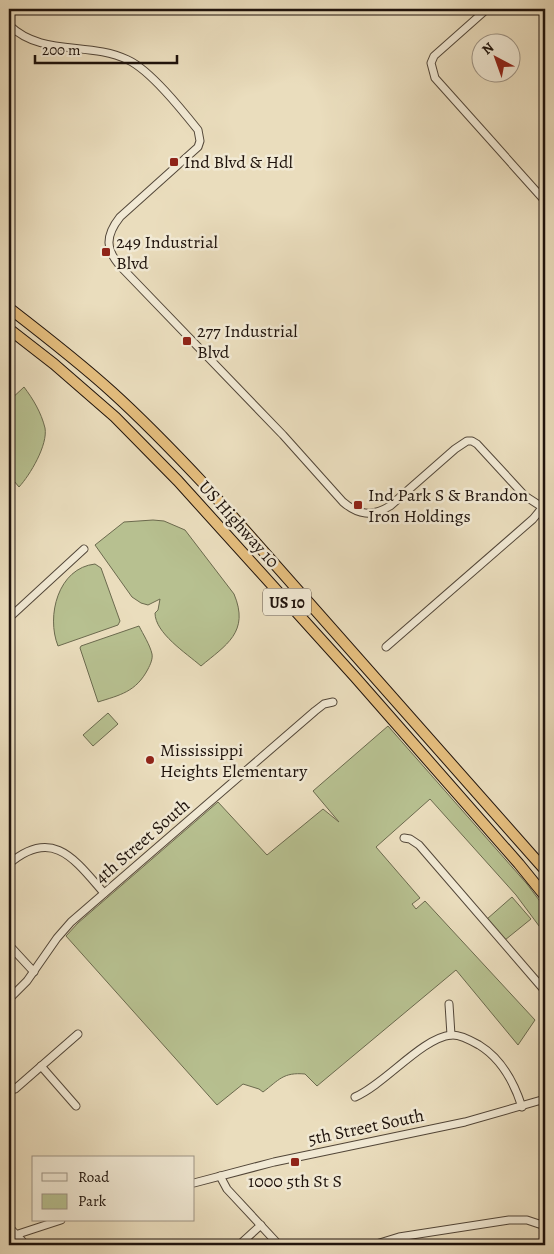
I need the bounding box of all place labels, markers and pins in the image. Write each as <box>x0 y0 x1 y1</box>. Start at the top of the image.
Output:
place label: Ind Blvd & Hdl <box>184 150 294 174</box>
marker: Ind Blvd & Hdl <box>168 156 180 168</box>
place label: 249 Industrial Blvd <box>116 230 219 275</box>
marker: 249 Industrial Blvd <box>100 246 112 258</box>
place label: 277 Industrial Blvd <box>197 319 298 364</box>
marker: 277 Industrial Blvd <box>181 335 193 347</box>
place label: Ind Park S & Brandon Iron Holdings <box>368 483 528 528</box>
marker: Ind Park S & Brandon Iron Holdings <box>352 499 364 511</box>
place label: Mississippi Heights Elementary <box>160 738 308 783</box>
marker: Mississippi Heights Elementary <box>144 754 156 766</box>
marker: 1000 5th St S <box>289 1156 301 1168</box>
place label: 1000 5th St S <box>248 1169 342 1193</box>

